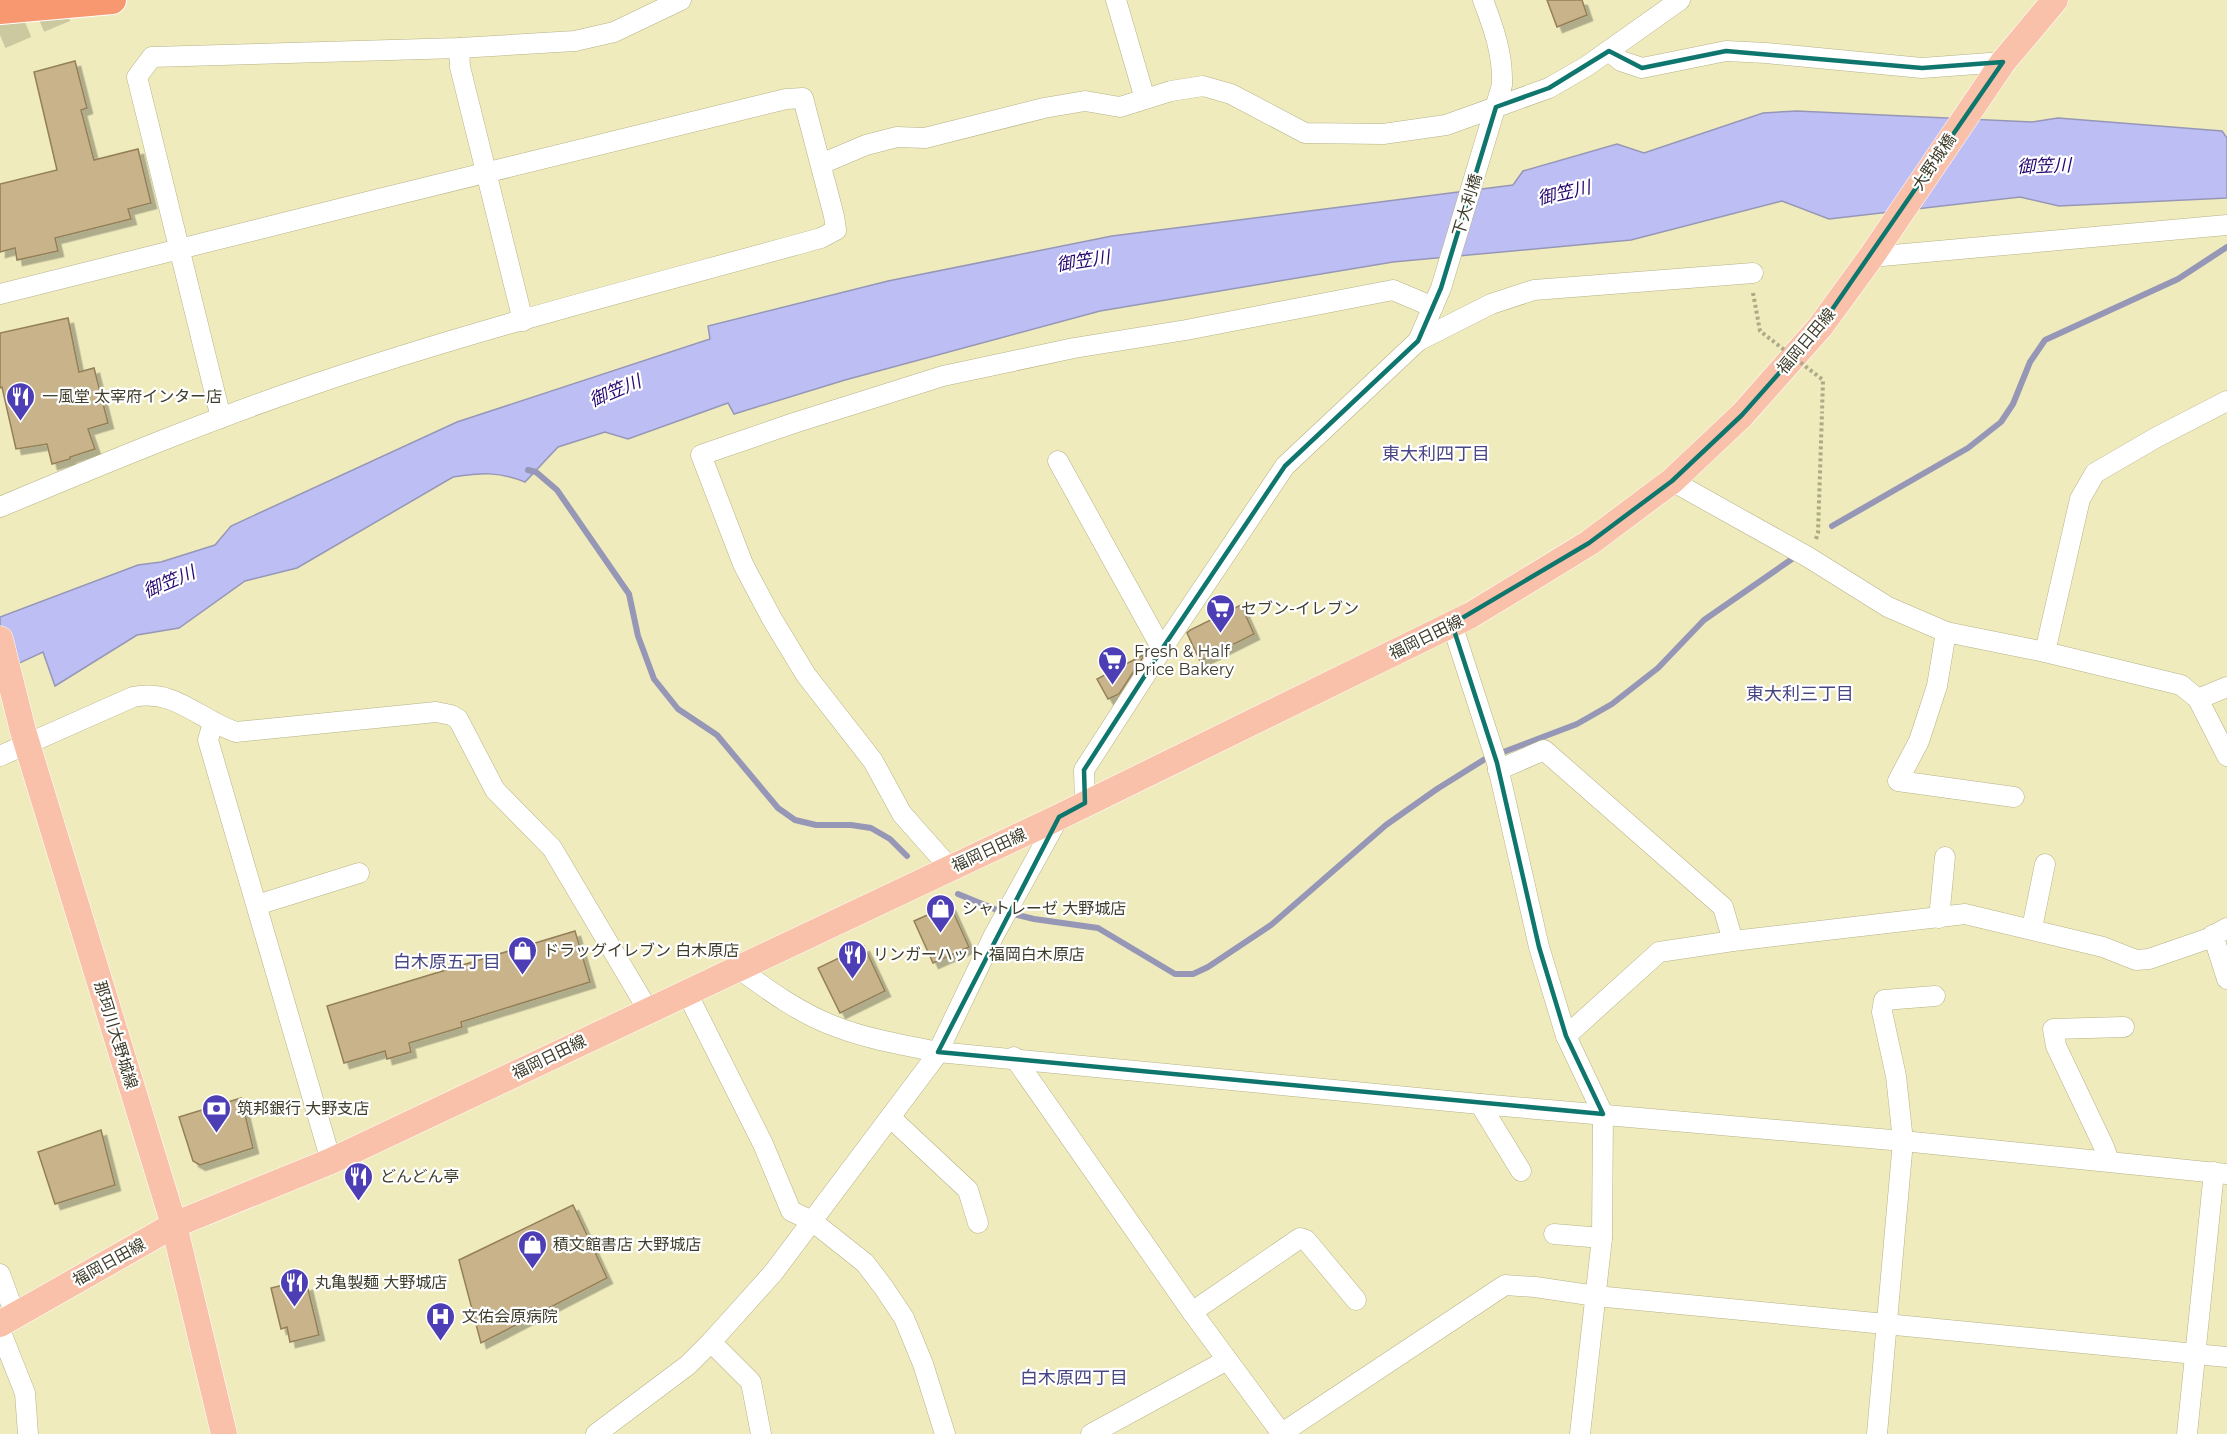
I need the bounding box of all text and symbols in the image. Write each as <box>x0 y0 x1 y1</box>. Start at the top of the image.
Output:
street label: 大野城橋 <box>1908 130 1960 194</box>
water label: 御笠川 <box>2017 154 2073 178</box>
street label: 下大利橋 <box>1449 172 1485 238</box>
water label: 御笠川 <box>1535 176 1595 210</box>
water label: 御笠川 <box>1055 246 1113 276</box>
street label: 福岡日田線 <box>1773 304 1839 378</box>
water label: 御笠川 <box>586 370 646 412</box>
restaurant icon: 一風堂 太宰府インター店 <box>5 380 37 422</box>
place label: 一風堂 太宰府インター店 <box>42 387 222 406</box>
district label: 東大利四丁目 <box>1382 443 1490 465</box>
water label: 御笠川 <box>140 561 200 603</box>
supermarket icon: セブン-イレブン <box>1204 592 1236 634</box>
place label: セブン-イレブン <box>1241 599 1359 618</box>
street label: 福岡日田線 <box>1386 611 1466 663</box>
place label: Fresh & Half Price Bakery <box>1134 642 1234 679</box>
supermarket icon: Fresh & Half Price Bakery <box>1097 644 1129 686</box>
district label: 東大利三丁目 <box>1746 683 1854 705</box>
street label: 福岡日田線 <box>949 824 1029 876</box>
shop icon: シャトレーゼ 大野城店 <box>925 892 957 934</box>
place label: シャトレーゼ 大野城店 <box>962 899 1126 918</box>
shop icon: ドラッグイレブン 白木原店 <box>506 934 538 976</box>
restaurant icon: リンガーハット 福岡白木原店 <box>836 938 868 980</box>
place label: ドラッグイレブン 白木原店 <box>543 941 739 960</box>
place label: リンガーハット 福岡白木原店 <box>873 945 1085 964</box>
district label: 白木原五丁目 <box>393 951 501 973</box>
street label: 那珂川大野城線 <box>91 979 141 1091</box>
street label: 福岡日田線 <box>509 1031 589 1083</box>
bank icon: 筑邦銀行 大野支店 <box>200 1092 232 1134</box>
place label: 筑邦銀行 大野支店 <box>237 1099 369 1118</box>
restaurant icon: どんどん亭 <box>343 1160 375 1202</box>
place label: どんどん亭 <box>380 1167 460 1186</box>
shop icon: 積文館書店 大野城店 <box>516 1228 548 1270</box>
street label: 福岡日田線 <box>69 1234 149 1290</box>
place label: 積文館書店 大野城店 <box>553 1235 701 1254</box>
restaurant icon: 丸亀製麺 大野城店 <box>278 1266 310 1308</box>
place label: 丸亀製麺 大野城店 <box>315 1273 447 1292</box>
hospital icon: 文佑会原病院 <box>425 1300 457 1342</box>
place label: 文佑会原病院 <box>462 1307 558 1326</box>
district label: 白木原四丁目 <box>1020 1367 1128 1389</box>

